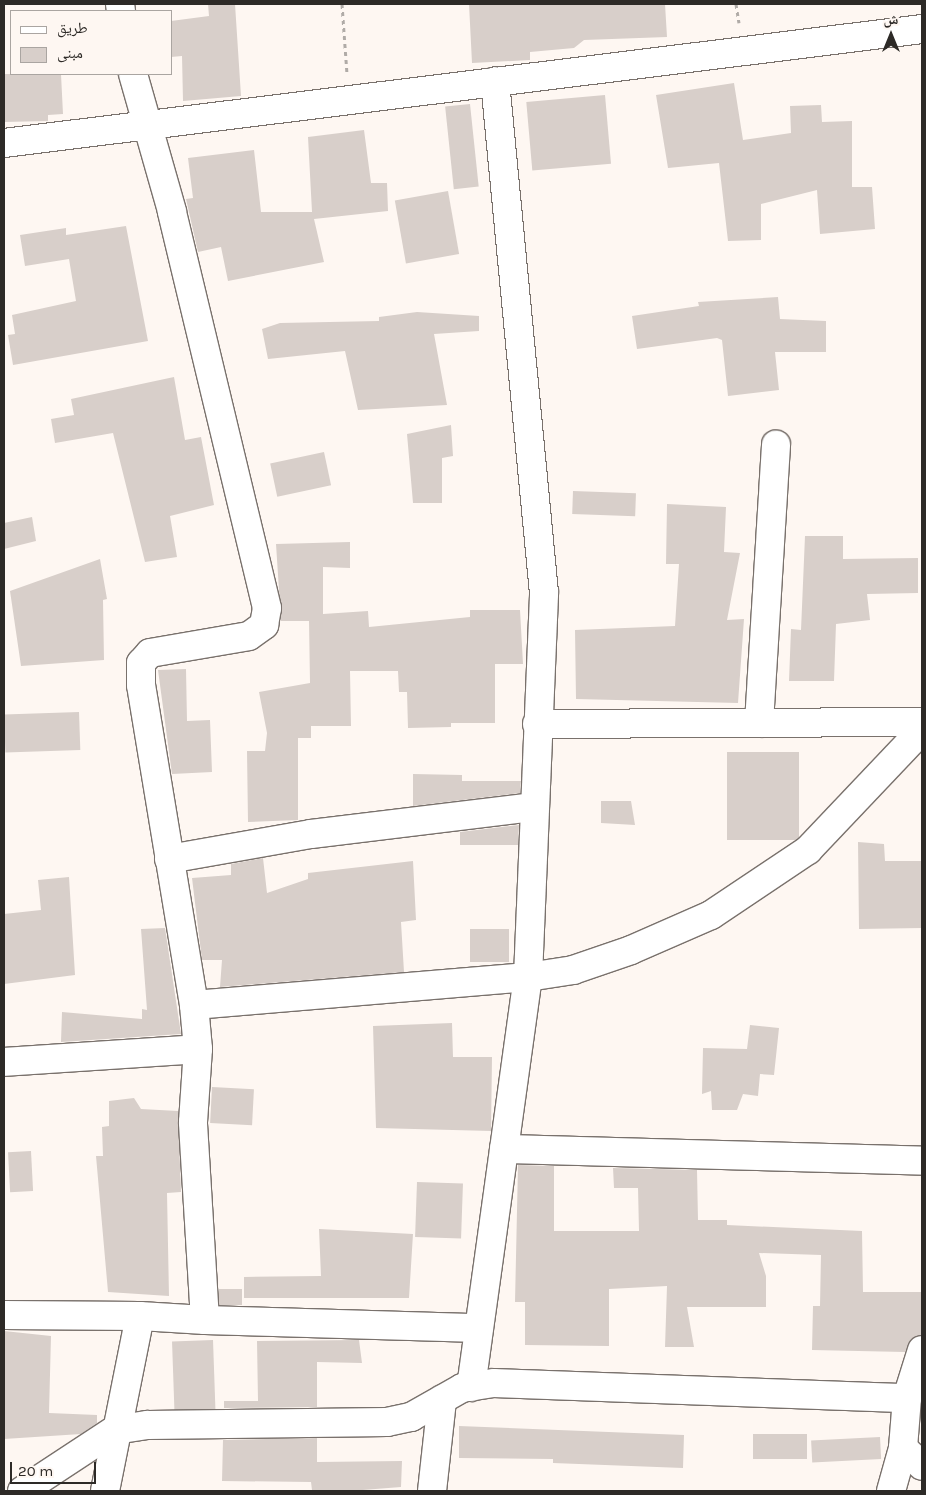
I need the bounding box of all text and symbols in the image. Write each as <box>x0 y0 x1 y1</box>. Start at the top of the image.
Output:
legend <box>10 10 172 75</box>
north arrow <box>866 10 916 60</box>
text: ش <box>884 11 898 28</box>
text: طريق <box>57 19 88 37</box>
text: مبنى <box>57 44 83 62</box>
scale bar <box>12 1452 99 1484</box>
text: 20 m <box>18 1462 53 1480</box>

